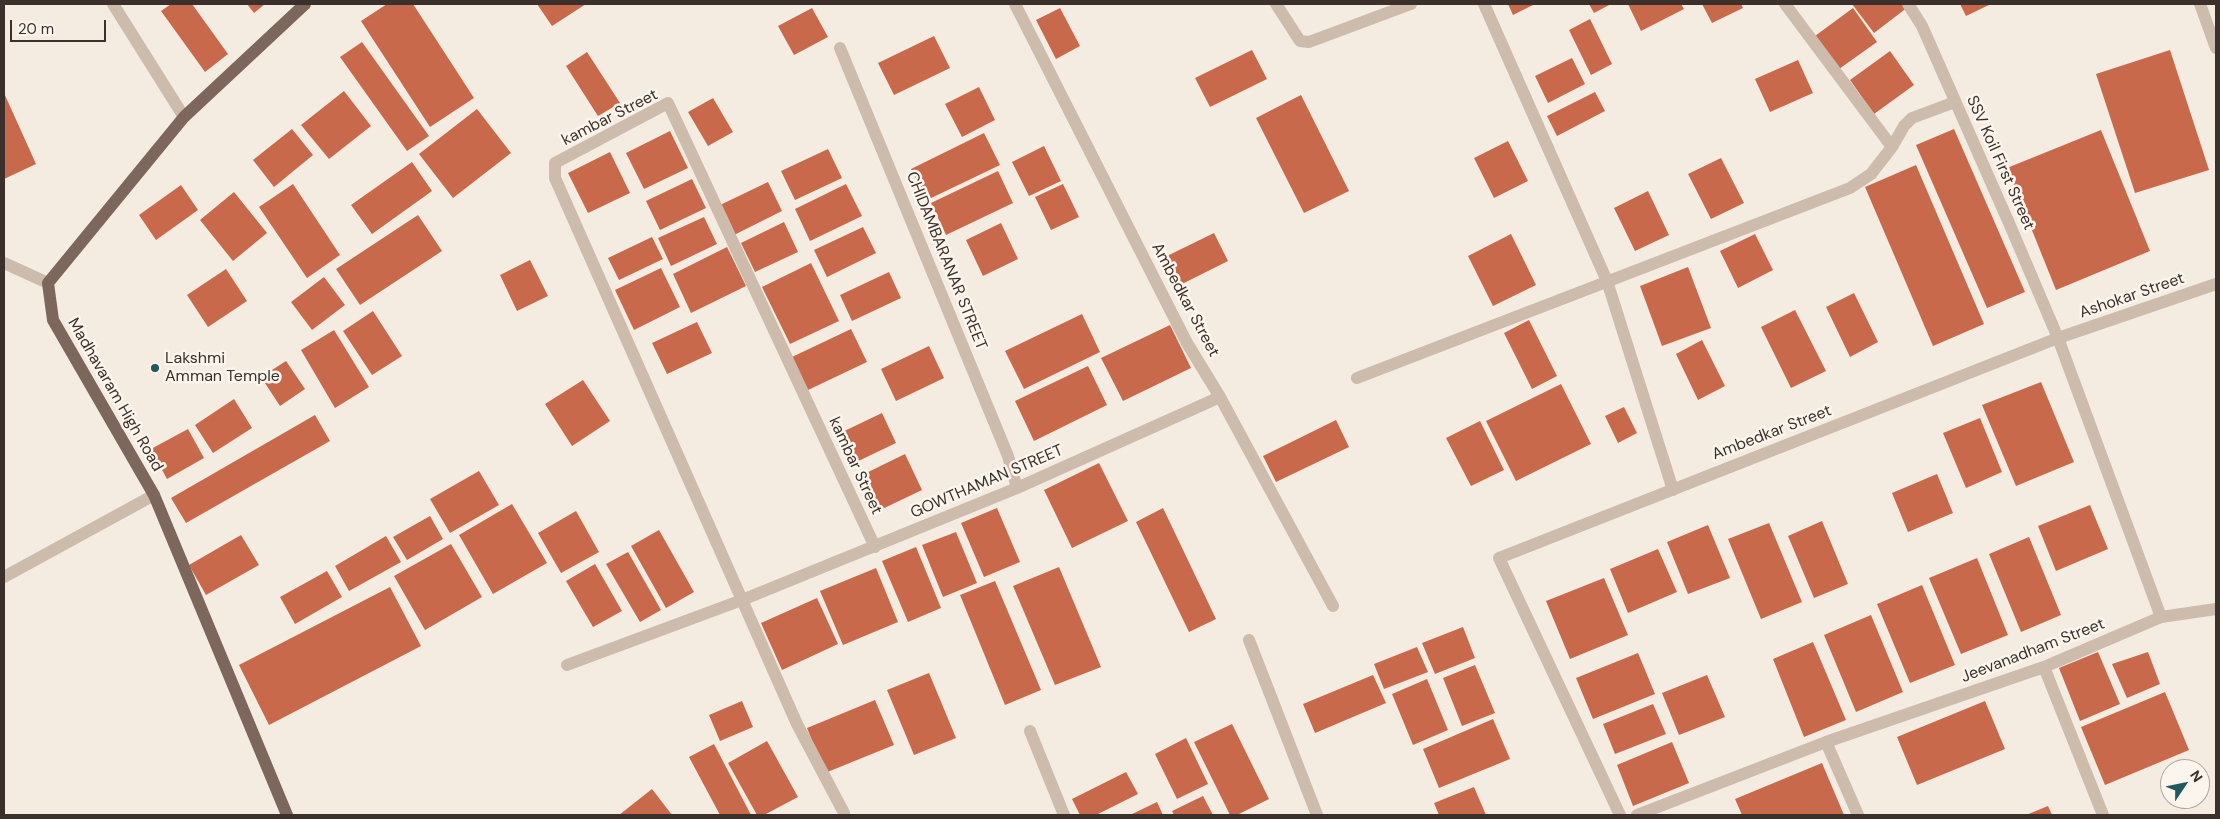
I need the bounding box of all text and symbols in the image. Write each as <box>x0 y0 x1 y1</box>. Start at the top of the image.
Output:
scale bar <box>12 10 109 42</box>
text: 20 m <box>18 19 54 39</box>
street label: kambar Street <box>559 86 661 150</box>
street label: SSV Koil First Street <box>1962 93 2038 233</box>
street label: CHIDAMBARANAR STREET <box>901 169 991 353</box>
street label: Ambedkar Street <box>1147 240 1223 360</box>
street label: Ashokar Street <box>2077 269 2187 323</box>
street label: Madhavaram High Road <box>63 315 167 475</box>
place label: Lakshmi Amman Temple <box>165 349 280 387</box>
marker: Lakshmi Amman Temple <box>149 362 161 374</box>
street label: Ambedkar Street <box>1710 401 1834 465</box>
street label: kambar Street <box>824 414 886 518</box>
street label: GOWTHAMAN STREET <box>908 441 1066 523</box>
street label: Jeevanadham Street <box>1958 615 2108 687</box>
north arrow <box>2160 759 2210 809</box>
text: N <box>2186 767 2207 785</box>

